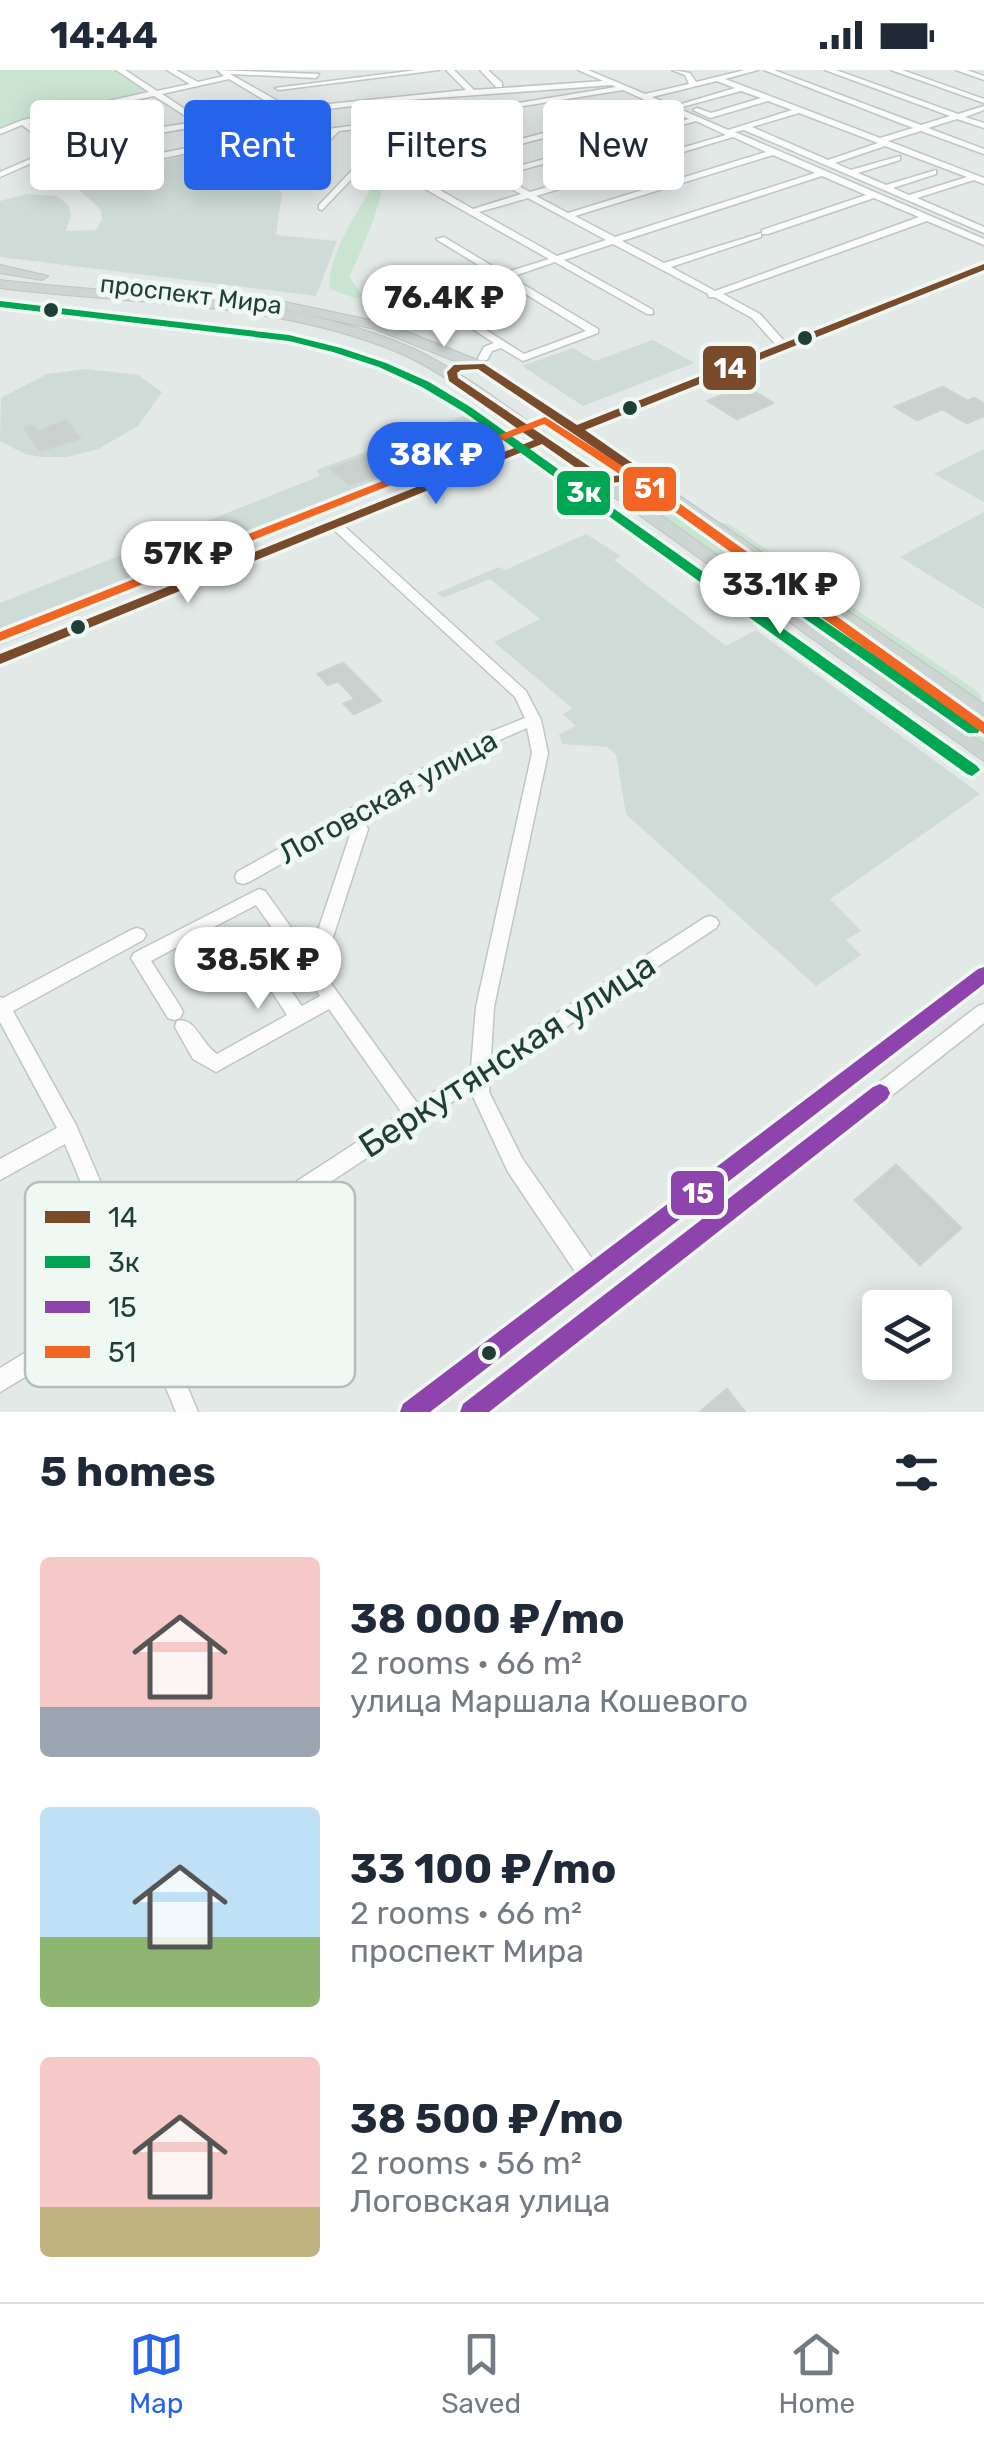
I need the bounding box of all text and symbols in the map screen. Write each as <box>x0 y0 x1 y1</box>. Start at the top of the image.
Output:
text: 14:44 <box>50 12 158 58</box>
chip: Buy <box>30 100 164 190</box>
chip: Rent <box>184 100 331 190</box>
chip: Filters <box>351 100 523 190</box>
chip: New <box>543 100 684 190</box>
pin: 76.4K ₽ <box>352 265 536 350</box>
street label: проспект Мира <box>98 269 283 320</box>
text: 76.4K ₽ <box>384 278 504 316</box>
unlabelled marker <box>41 300 61 320</box>
unlabelled marker <box>795 328 815 348</box>
line badge: 14 <box>701 344 758 392</box>
text: 14 <box>713 352 747 385</box>
unlabelled marker <box>620 398 640 418</box>
pin: 38K ₽ <box>366 422 506 507</box>
text: 38K ₽ <box>389 435 483 473</box>
line badge: 51 <box>621 465 678 513</box>
line badge: 3к <box>555 469 612 517</box>
text: 51 <box>634 472 666 505</box>
text: 3к <box>566 476 602 509</box>
pin: 57K ₽ <box>118 521 258 606</box>
text: 57K ₽ <box>143 534 233 572</box>
pin: 33.1K ₽ <box>688 552 872 637</box>
text: 33.1K ₽ <box>722 565 838 603</box>
unlabelled marker <box>68 617 88 637</box>
street label: Логовская улица <box>272 722 504 872</box>
pin: 38.5K ₽ <box>166 927 350 1012</box>
text: 38.5K ₽ <box>196 940 320 978</box>
street label: Беркутянская улица <box>351 943 663 1167</box>
line badge: 15 <box>669 1169 726 1217</box>
text: 15 <box>682 1177 714 1210</box>
legend <box>25 1182 355 1387</box>
text: 14 <box>108 1201 137 1234</box>
text: 3к <box>108 1246 140 1279</box>
map controls <box>862 1290 952 1380</box>
button: layers <box>862 1290 952 1380</box>
text: 15 <box>108 1291 137 1324</box>
text: 51 <box>108 1336 136 1369</box>
unlabelled marker <box>479 1343 499 1363</box>
icon: filters <box>889 1445 944 1500</box>
text: 5 homes <box>40 1447 216 1497</box>
text: 38 000 ₽/mo <box>350 1594 625 1644</box>
icon: home <box>120 1597 240 1717</box>
text: 2 rooms · 66 m² <box>350 1644 582 1682</box>
text: улица Маршала Кошевого <box>350 1682 748 1720</box>
text: 33 100 ₽/mo <box>350 1844 616 1894</box>
icon: home <box>120 1847 240 1967</box>
text: 2 rooms · 66 m² <box>350 1894 582 1932</box>
text: проспект Мира <box>350 1932 584 1970</box>
text: 38 500 ₽/mo <box>350 2094 623 2144</box>
icon: home <box>120 2097 240 2217</box>
text: 2 rooms · 56 m² <box>350 2144 582 2182</box>
text: Логовская улица <box>350 2182 610 2220</box>
tab: Map <box>129 2327 184 2420</box>
tab: Saved <box>441 2327 521 2420</box>
tab: Home <box>779 2327 855 2420</box>

